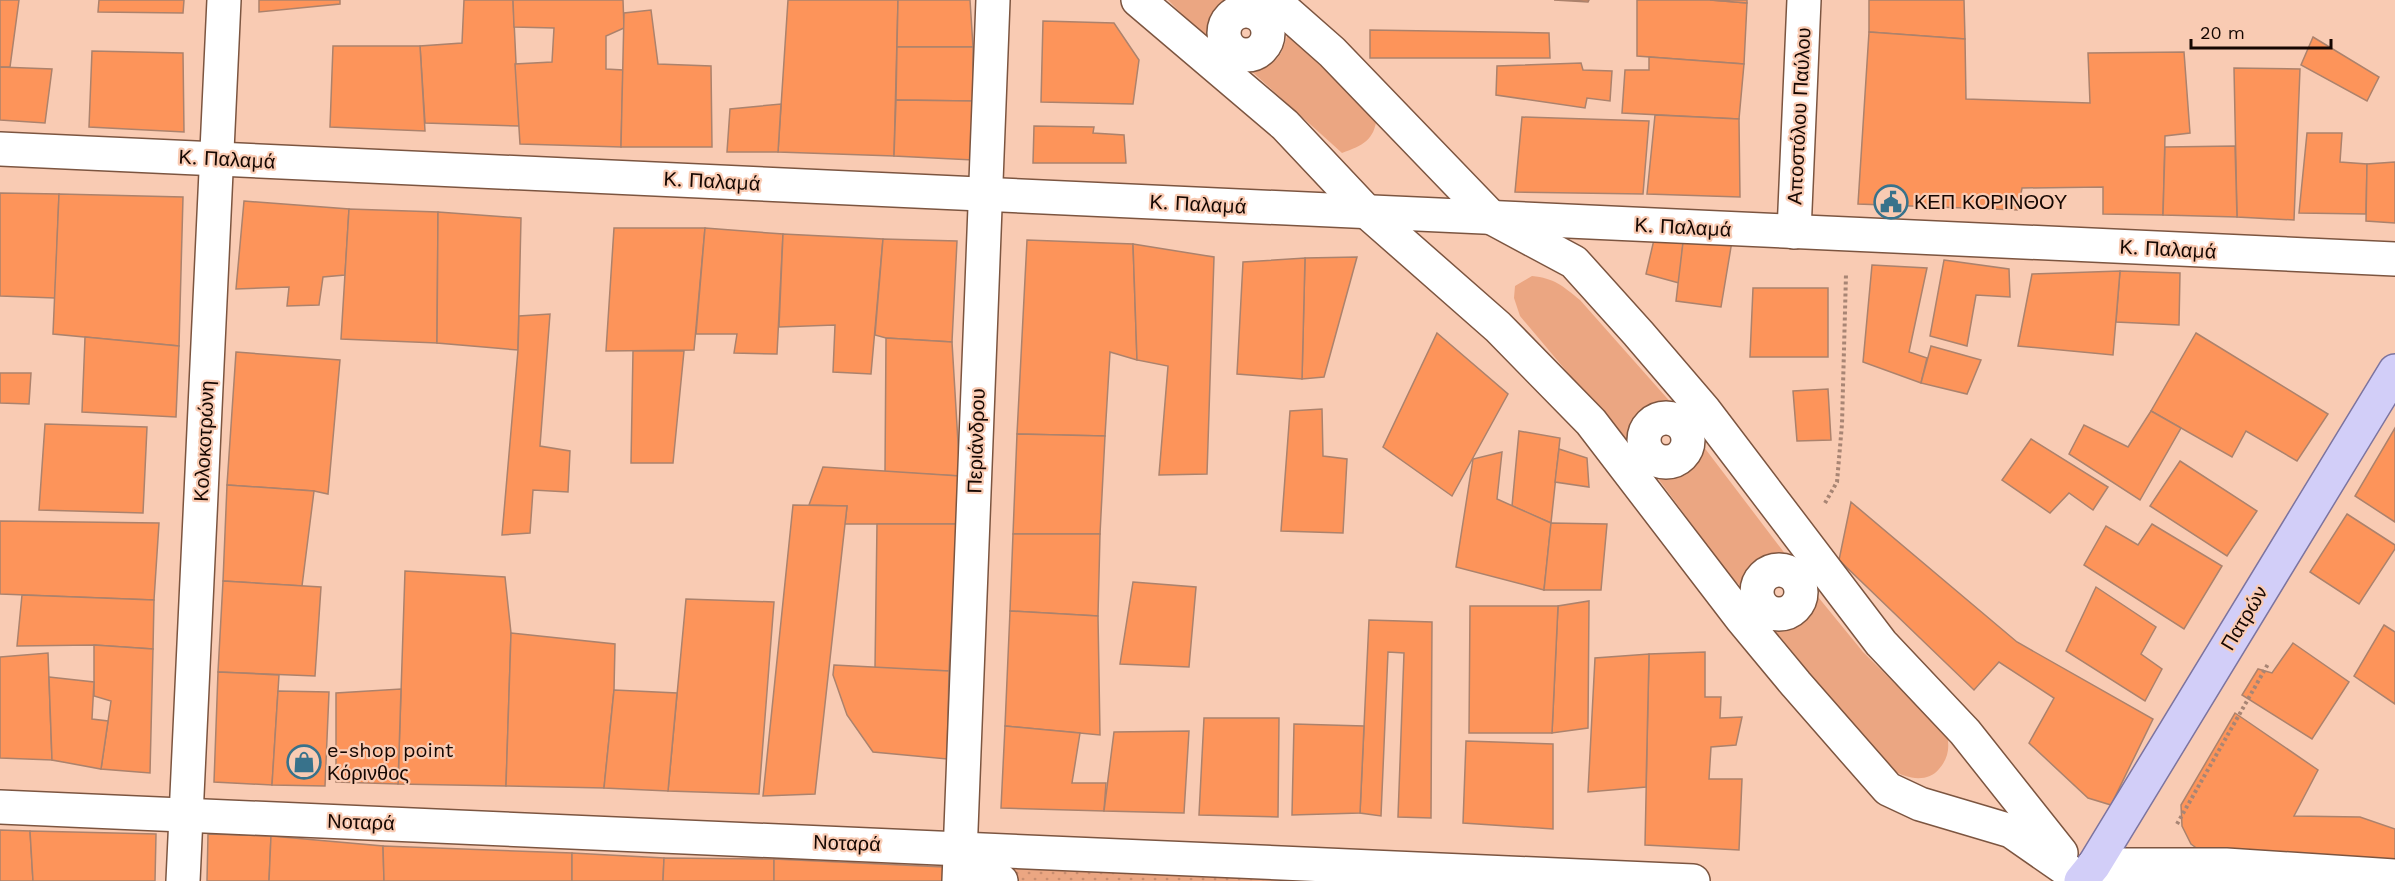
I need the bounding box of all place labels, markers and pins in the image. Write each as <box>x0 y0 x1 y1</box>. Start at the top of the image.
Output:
public building icon: ΚΕΠ ΚΟΡΙΝΘΟΥ <box>1873 184 1909 220</box>
place label: ΚΕΠ ΚΟΡΙΝΘΟΥ <box>1914 190 2067 214</box>
place label: e-shop point Κόρινθος <box>327 738 454 785</box>
shop icon: e-shop point Κόρινθος <box>286 744 322 780</box>

